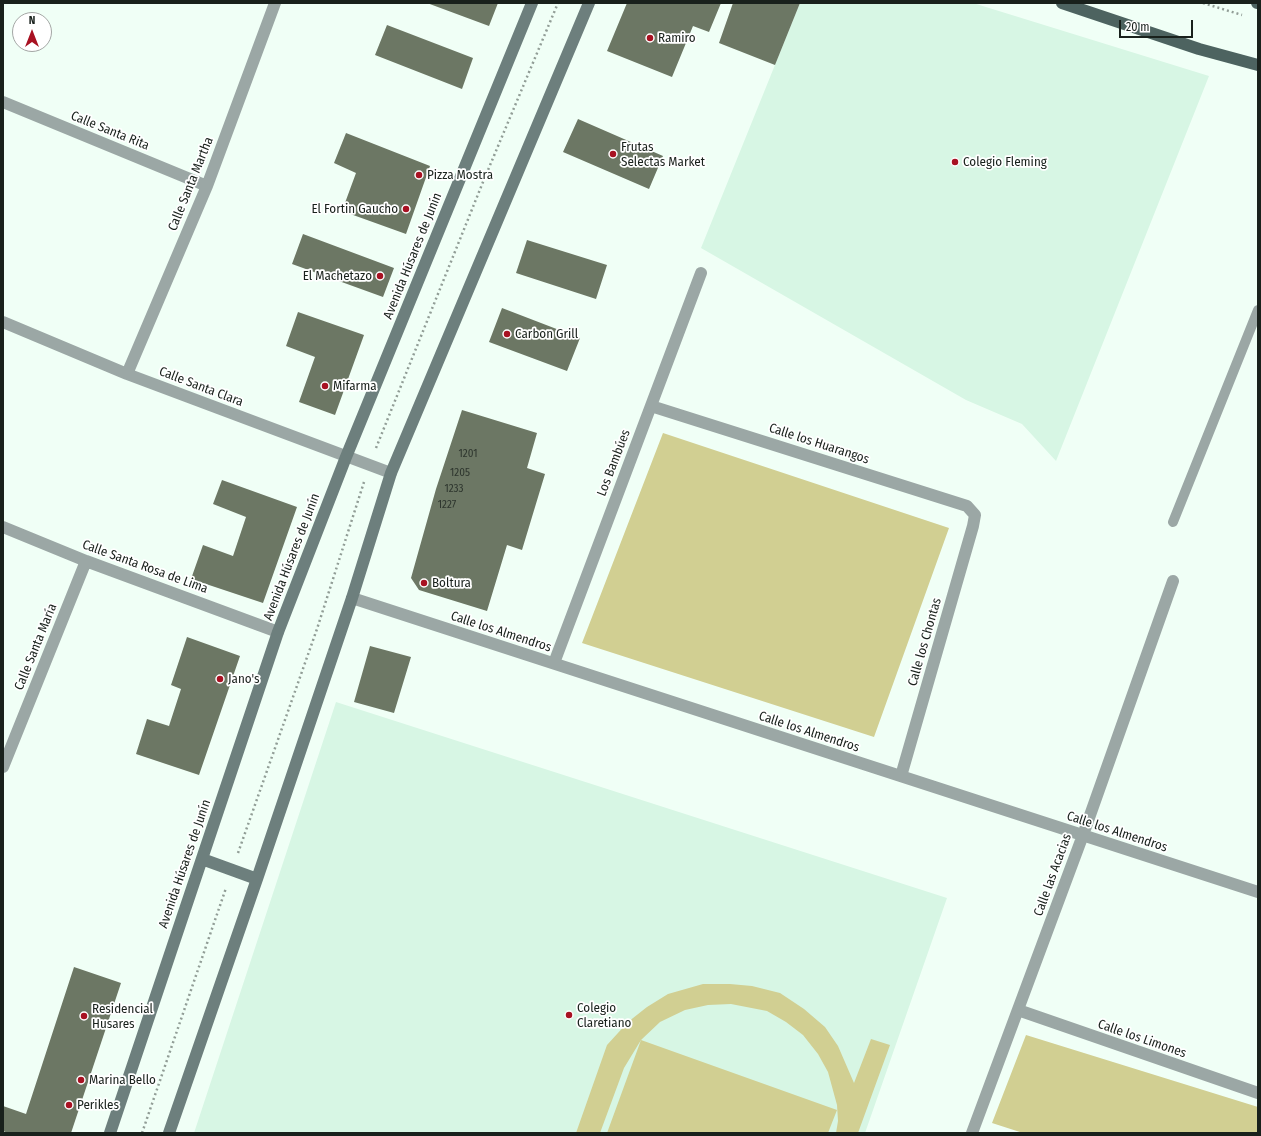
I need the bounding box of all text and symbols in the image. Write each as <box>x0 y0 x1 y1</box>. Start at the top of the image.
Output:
north arrow <box>12 12 52 52</box>
scale bar <box>1121 12 1195 38</box>
text: N <box>29 14 35 27</box>
text: 20 m <box>1126 20 1150 34</box>
place label: Ramiro <box>658 30 696 46</box>
marker: Ramiro <box>645 33 655 43</box>
street label: Calle Santa Rita <box>69 108 151 154</box>
street label: Calle Santa Martha <box>165 135 217 233</box>
place label: Frutas Selectas Market <box>621 139 705 170</box>
marker: Frutas Selectas Market <box>608 149 618 159</box>
place label: Colegio Fleming <box>963 154 1047 170</box>
marker: Colegio Fleming <box>950 157 960 167</box>
place label: Pizza Mostra <box>427 167 493 183</box>
marker: Pizza Mostra <box>414 170 424 180</box>
street label: Avenida Húsares de Junín <box>380 190 446 322</box>
place label: El Fortin Gaucho <box>312 201 398 217</box>
marker: El Fortin Gaucho <box>401 204 411 214</box>
place label: El Machetazo <box>303 268 372 284</box>
marker: El Machetazo <box>375 271 385 281</box>
place label: Carbon Grill <box>515 326 578 342</box>
marker: Carbon Grill <box>502 329 512 339</box>
street label: Calle Santa Clara <box>157 364 245 410</box>
place label: Mifarma <box>333 378 376 394</box>
marker: Mifarma <box>320 381 330 391</box>
street label: Calle los Huarangos <box>767 420 871 468</box>
street label: Los Bambúes <box>594 427 634 499</box>
house number: 1201 <box>459 447 477 461</box>
house number: 1205 <box>450 466 470 480</box>
house number: 1233 <box>444 482 464 496</box>
street label: Avenida Húsares de Junín <box>261 491 323 623</box>
house number: 1227 <box>438 498 456 512</box>
street label: Calle Santa Rosa de Lima <box>80 537 210 597</box>
place label: Boltura <box>432 575 471 591</box>
marker: Boltura <box>419 578 429 588</box>
street label: Calle los Chontas <box>905 596 945 688</box>
street label: Calle Santa María <box>12 601 60 693</box>
street label: Calle los Almendros <box>449 608 553 656</box>
place label: Jano's <box>228 671 260 687</box>
marker: Jano's <box>215 674 225 684</box>
street label: Calle los Almendros <box>757 708 861 756</box>
street label: Avenida Húsares de Junín <box>156 798 214 930</box>
street label: Calle los Almendros <box>1065 808 1169 856</box>
street label: Calle las Acacias <box>1031 832 1075 918</box>
place label: Colegio Claretiano <box>577 1000 631 1031</box>
place label: Residencial Husares <box>92 1001 153 1032</box>
marker: Colegio Claretiano <box>564 1010 574 1020</box>
marker: Residencial Husares <box>79 1011 89 1021</box>
street label: Calle los Limones <box>1096 1017 1188 1061</box>
place label: Marina Bello <box>89 1072 156 1088</box>
marker: Marina Bello <box>76 1075 86 1085</box>
place label: Perikles <box>77 1097 119 1113</box>
marker: Perikles <box>64 1100 74 1110</box>

